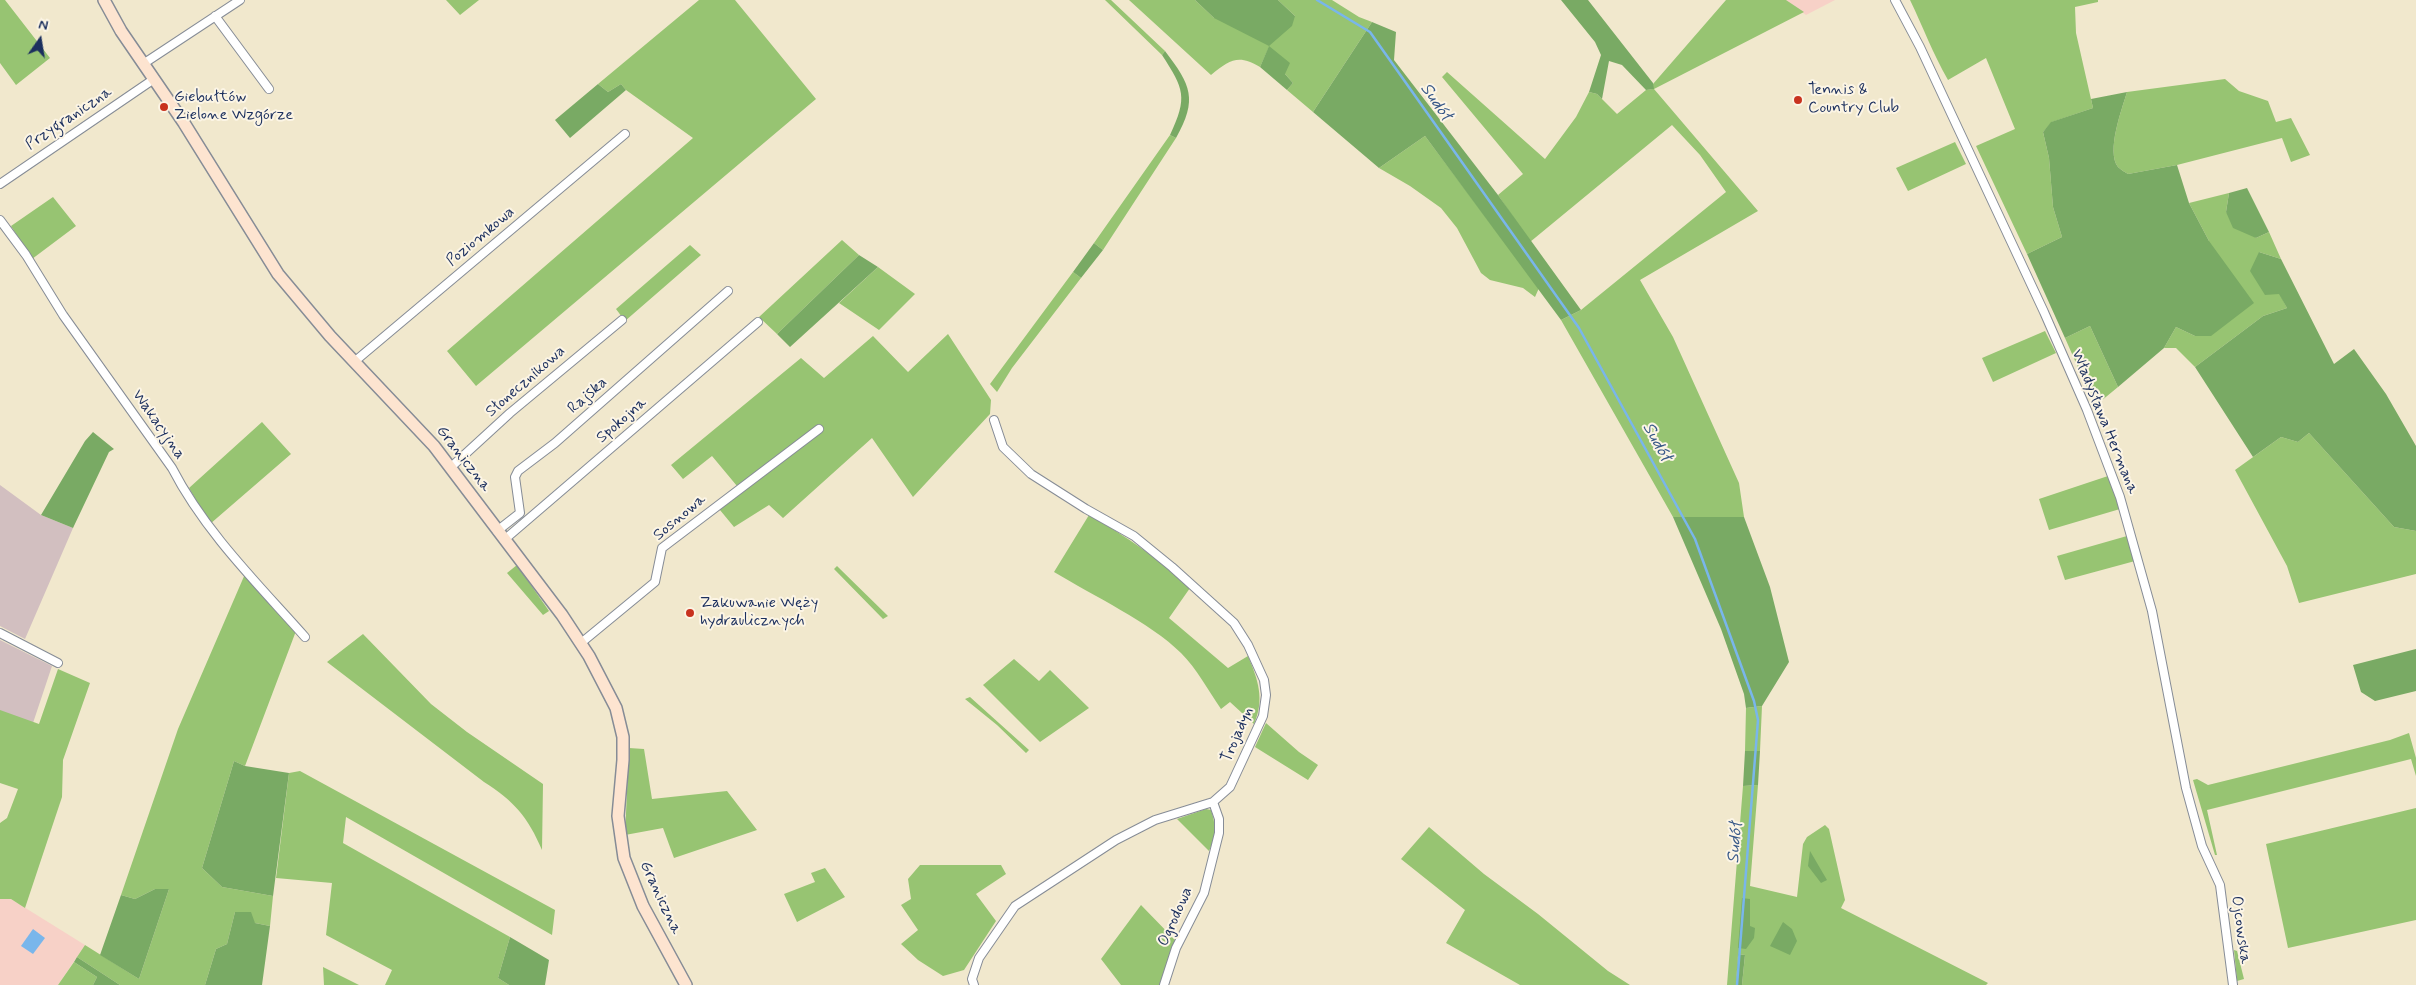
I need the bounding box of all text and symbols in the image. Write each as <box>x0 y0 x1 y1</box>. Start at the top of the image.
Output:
north arrow <box>15 15 65 65</box>
text: N <box>37 16 50 35</box>
water label: Sudół <box>1414 79 1456 125</box>
place label: Tennis & Country Club <box>1808 81 1899 119</box>
street label: Przygraniczna <box>22 83 116 155</box>
place label: Giebułtów Zielone Wzgórze <box>174 88 293 126</box>
marker: Tennis & Country Club <box>1792 94 1804 106</box>
marker: Giebułtów Zielone Wzgórze <box>158 101 170 113</box>
street label: Poziomkowa <box>443 203 519 271</box>
street label: Słonecznikowa <box>482 342 570 422</box>
street label: Władysława Hermana <box>2066 347 2142 497</box>
street label: Rajska <box>564 374 612 418</box>
street label: Wakacyjna <box>127 387 189 463</box>
street label: Spokojna <box>593 394 651 448</box>
water label: Sudół <box>1637 419 1675 465</box>
street label: Graniczna <box>431 422 495 496</box>
street label: Sosnowa <box>650 491 710 545</box>
place label: Zakuwanie Węży hydraulicznych <box>700 594 818 632</box>
marker: Zakuwanie Węży hydraulicznych <box>684 607 696 619</box>
street label: Trojadyn <box>1217 704 1259 766</box>
water label: Sudół <box>1723 822 1749 864</box>
street label: Graniczna <box>635 858 685 938</box>
street label: Ogrodowa <box>1154 884 1198 950</box>
street label: Ojcowska <box>2226 895 2254 965</box>

